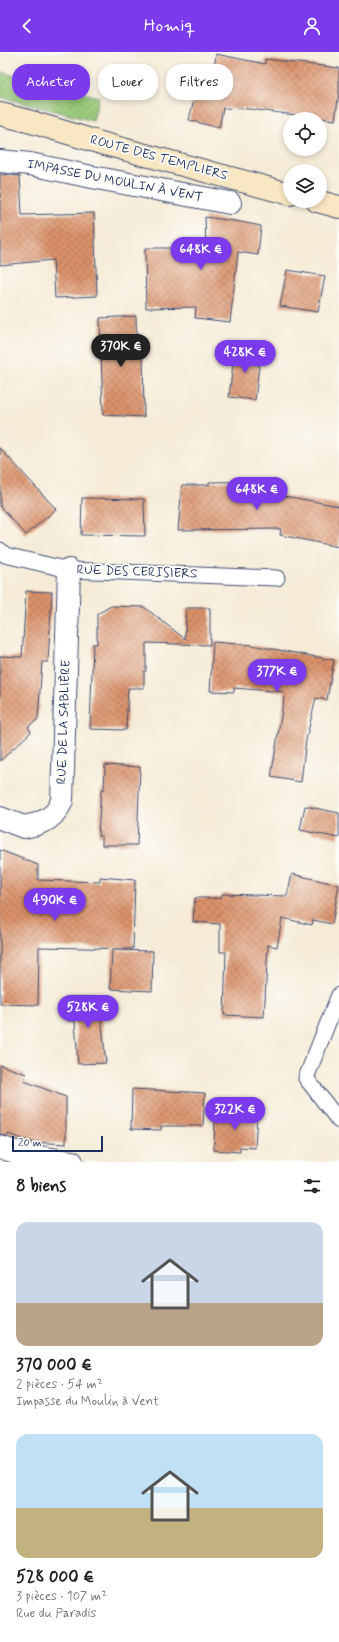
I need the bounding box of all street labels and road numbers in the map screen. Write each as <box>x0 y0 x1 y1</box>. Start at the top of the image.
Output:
street label: ROUTE DES TEMPLIERS <box>88 131 230 185</box>
street label: IMPASSE DU MOULIN À VENT <box>26 156 204 206</box>
street label: RUE DES CERISIERS <box>76 561 198 583</box>
street label: RUE DE LA SABLIÈRE <box>53 659 75 785</box>

